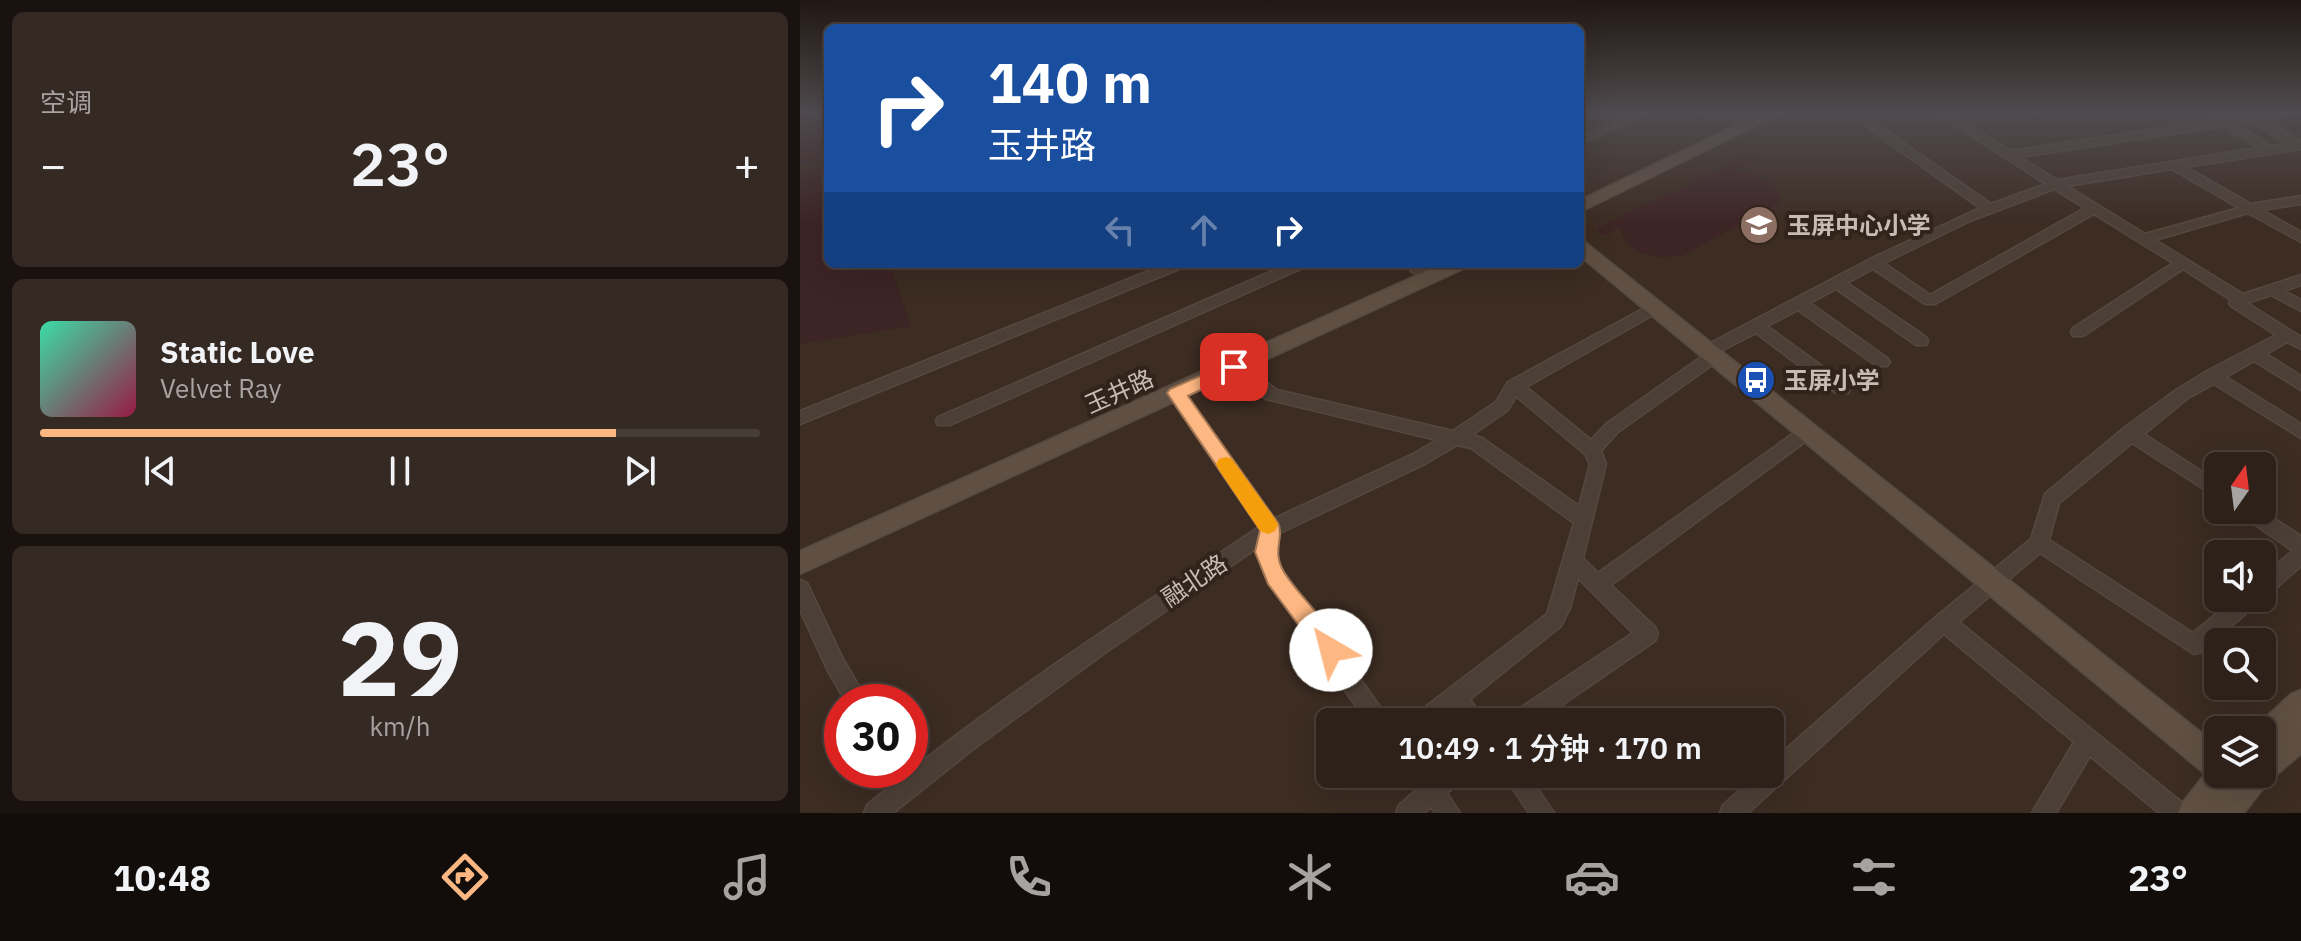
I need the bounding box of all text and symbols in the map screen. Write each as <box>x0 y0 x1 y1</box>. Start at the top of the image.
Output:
text: 140 m <box>988 46 1152 118</box>
icon: right <box>856 56 960 160</box>
text: 空调 <box>40 85 92 119</box>
text: 玉井路 <box>988 121 1096 168</box>
text: 23° <box>350 124 450 203</box>
text: − <box>40 136 66 193</box>
text: + <box>734 136 760 193</box>
school or university icon: 玉屏中心小学 <box>1738 204 1780 246</box>
icon: left <box>1098 208 1142 252</box>
icon: ahead <box>1182 208 1226 252</box>
icon: right <box>1266 208 1310 252</box>
place label: 玉屏中心小学 <box>1787 209 1931 241</box>
text: Static Love <box>160 332 315 371</box>
pin <box>1200 333 1268 401</box>
icon: arrive <box>1212 345 1256 389</box>
bus stop icon: 玉屏小学 <box>1735 359 1777 401</box>
street label: 玉井路 <box>1080 362 1158 420</box>
place label: 玉屏小学 <box>1784 364 1880 396</box>
text: Velvet Ray <box>160 371 281 405</box>
icon: previous <box>138 449 182 493</box>
icon: pause <box>378 449 422 493</box>
icon: next <box>618 449 662 493</box>
north arrow <box>2204 452 2276 524</box>
map controls <box>2204 452 2276 788</box>
button: sound <box>2204 540 2276 612</box>
street label: 融北路 <box>1155 547 1233 613</box>
text: 29 <box>338 589 462 725</box>
position arrow <box>1289 608 1373 692</box>
button: search <box>2204 628 2276 700</box>
speed limit sign: 30 <box>824 684 928 788</box>
text: km/h <box>369 709 431 743</box>
button: layers <box>2204 716 2276 788</box>
text: 10:49 · 1 分钟 · 170 m <box>1398 728 1702 767</box>
icon: directions <box>437 849 493 905</box>
icon: music <box>719 849 775 905</box>
icon: phone <box>1001 849 1057 905</box>
icon: climate <box>1282 849 1338 905</box>
icon: car <box>1564 849 1620 905</box>
icon: filters <box>1846 849 1902 905</box>
text: 10:48 <box>113 854 211 901</box>
text: 23° <box>2128 854 2188 901</box>

